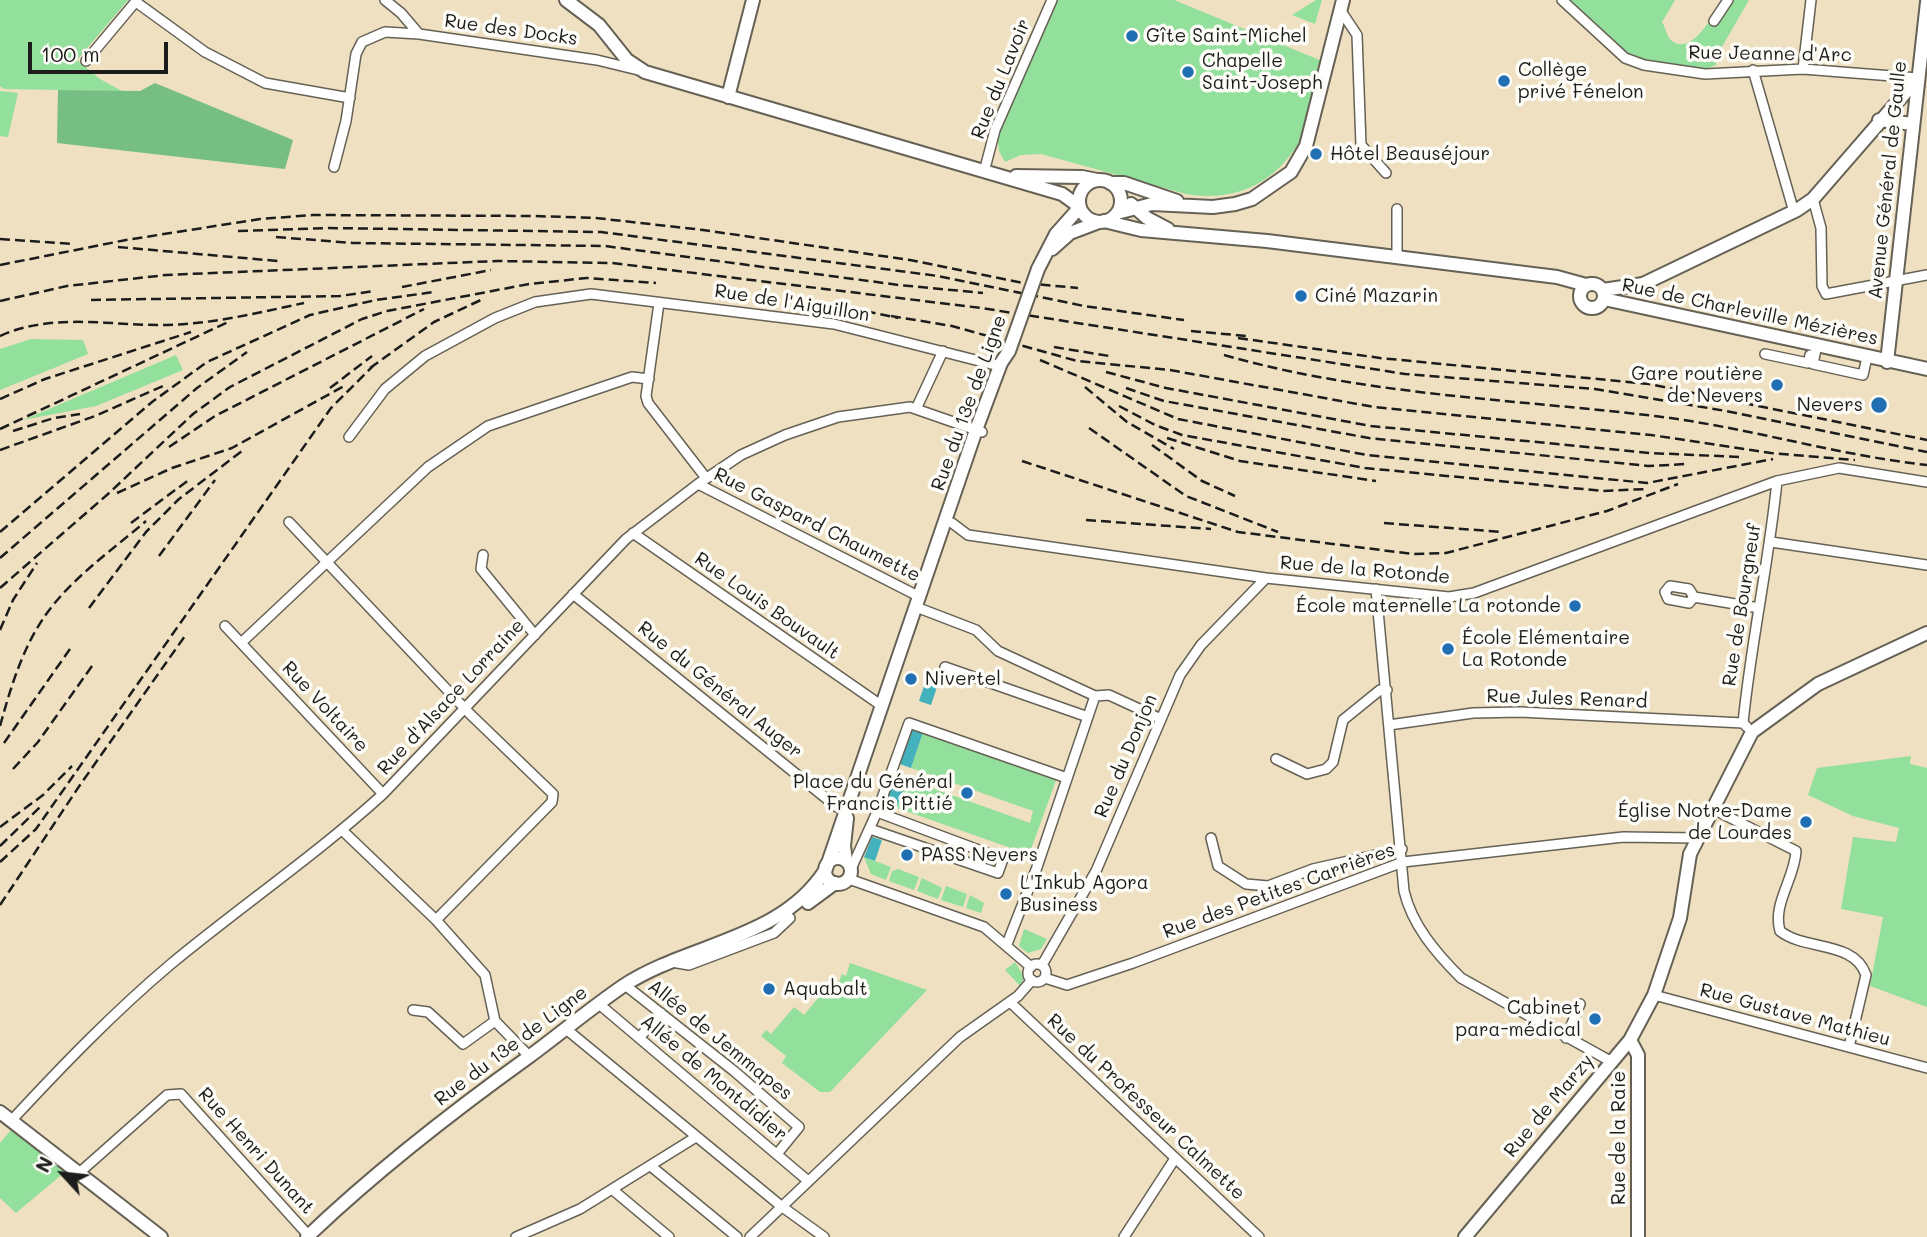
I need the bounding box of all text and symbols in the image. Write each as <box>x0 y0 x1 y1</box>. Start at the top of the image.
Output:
street label: Rue des Docks <box>443 9 579 51</box>
street label: Rue du Lavoir <box>967 16 1035 142</box>
place label: Gîte Saint-Michel <box>1146 25 1307 47</box>
scale bar <box>32 28 172 72</box>
marker: Gîte Saint-Michel <box>1124 28 1140 44</box>
text: 100 m <box>41 40 100 67</box>
street label: Rue Jeanne d'Arc <box>1688 41 1852 67</box>
place label: Chapelle Saint-Joseph <box>1202 50 1322 94</box>
place label: Collège privé Fénelon <box>1518 59 1644 103</box>
street label: Avenue Général de Gaulle <box>1864 60 1912 300</box>
marker: Chapelle Saint-Joseph <box>1180 64 1196 80</box>
marker: Collège privé Fénelon <box>1496 73 1512 89</box>
place label: Hôtel Beauséjour <box>1330 143 1490 165</box>
marker: Hôtel Beauséjour <box>1308 146 1324 162</box>
street label: Rue de Charleville Mézières <box>1620 274 1880 350</box>
street label: Rue de l'Aiguillon <box>713 279 871 327</box>
place label: Ciné Mazarin <box>1315 285 1438 307</box>
marker: Ciné Mazarin <box>1293 288 1309 304</box>
street label: Rue du 13e de Ligne <box>927 312 1011 494</box>
place label: Gare routière de Nevers <box>1631 363 1763 407</box>
marker: Gare routière de Nevers <box>1769 377 1785 393</box>
place label: Nevers <box>1797 394 1863 416</box>
marker: Nevers <box>1869 395 1889 415</box>
street label: Rue Gaspard Chaumette <box>710 463 924 587</box>
street label: Rue de Bourgneuf <box>1718 522 1766 688</box>
street label: Rue Louis Bouvault <box>690 547 844 665</box>
street label: Rue de la Rotonde <box>1279 551 1451 589</box>
place label: École maternelle La rotonde <box>1296 595 1561 617</box>
marker: École maternelle La rotonde <box>1567 598 1583 614</box>
street label: Rue d'Alsace Lorraine <box>373 614 529 780</box>
street label: Rue du Général Auger <box>633 617 807 763</box>
place label: École Elémentaire La Rotonde <box>1462 627 1630 671</box>
marker: École Elémentaire La Rotonde <box>1440 641 1456 657</box>
street label: Rue Voltaire <box>277 657 373 757</box>
place label: Nivertel <box>925 668 1001 690</box>
marker: Nivertel <box>903 671 919 687</box>
street label: Rue Jules Renard <box>1486 685 1648 713</box>
street label: Rue du Donjon <box>1090 691 1162 821</box>
place label: Place du Général Francis Pittié <box>793 771 953 815</box>
marker: Place du Général Francis Pittié <box>959 785 975 801</box>
place label: Église Notre-Dame de Lourdes <box>1618 800 1792 844</box>
marker: Église Notre-Dame de Lourdes <box>1798 814 1814 830</box>
street label: Rue des Petites Carrières <box>1160 838 1398 944</box>
place label: PASS Nevers <box>921 844 1038 866</box>
marker: PASS Nevers <box>899 847 915 863</box>
place label: L'Inkub Agora Business <box>1020 872 1149 916</box>
marker: L'Inkub Agora Business <box>998 886 1014 902</box>
street label: Allée de Jemmapes <box>643 975 797 1105</box>
place label: Aquabalt <box>783 978 868 1000</box>
street label: Rue Gustave Mathieu <box>1697 979 1893 1051</box>
street label: Rue du 13e de Ligne <box>430 981 592 1111</box>
marker: Aquabalt <box>761 981 777 997</box>
place label: Cabinet para-médical <box>1456 997 1581 1041</box>
street label: Rue du Professeur Calmette <box>1042 1009 1250 1205</box>
street label: Allée de Montdidier <box>636 1010 792 1146</box>
marker: Cabinet para-médical <box>1587 1011 1603 1027</box>
street label: Rue de Marzy <box>1499 1050 1599 1162</box>
street label: Rue de la Raie <box>1608 1071 1630 1205</box>
street label: Rue Henri Dunant <box>193 1083 319 1219</box>
north arrow <box>28 1139 98 1209</box>
text: N <box>29 1152 58 1176</box>

